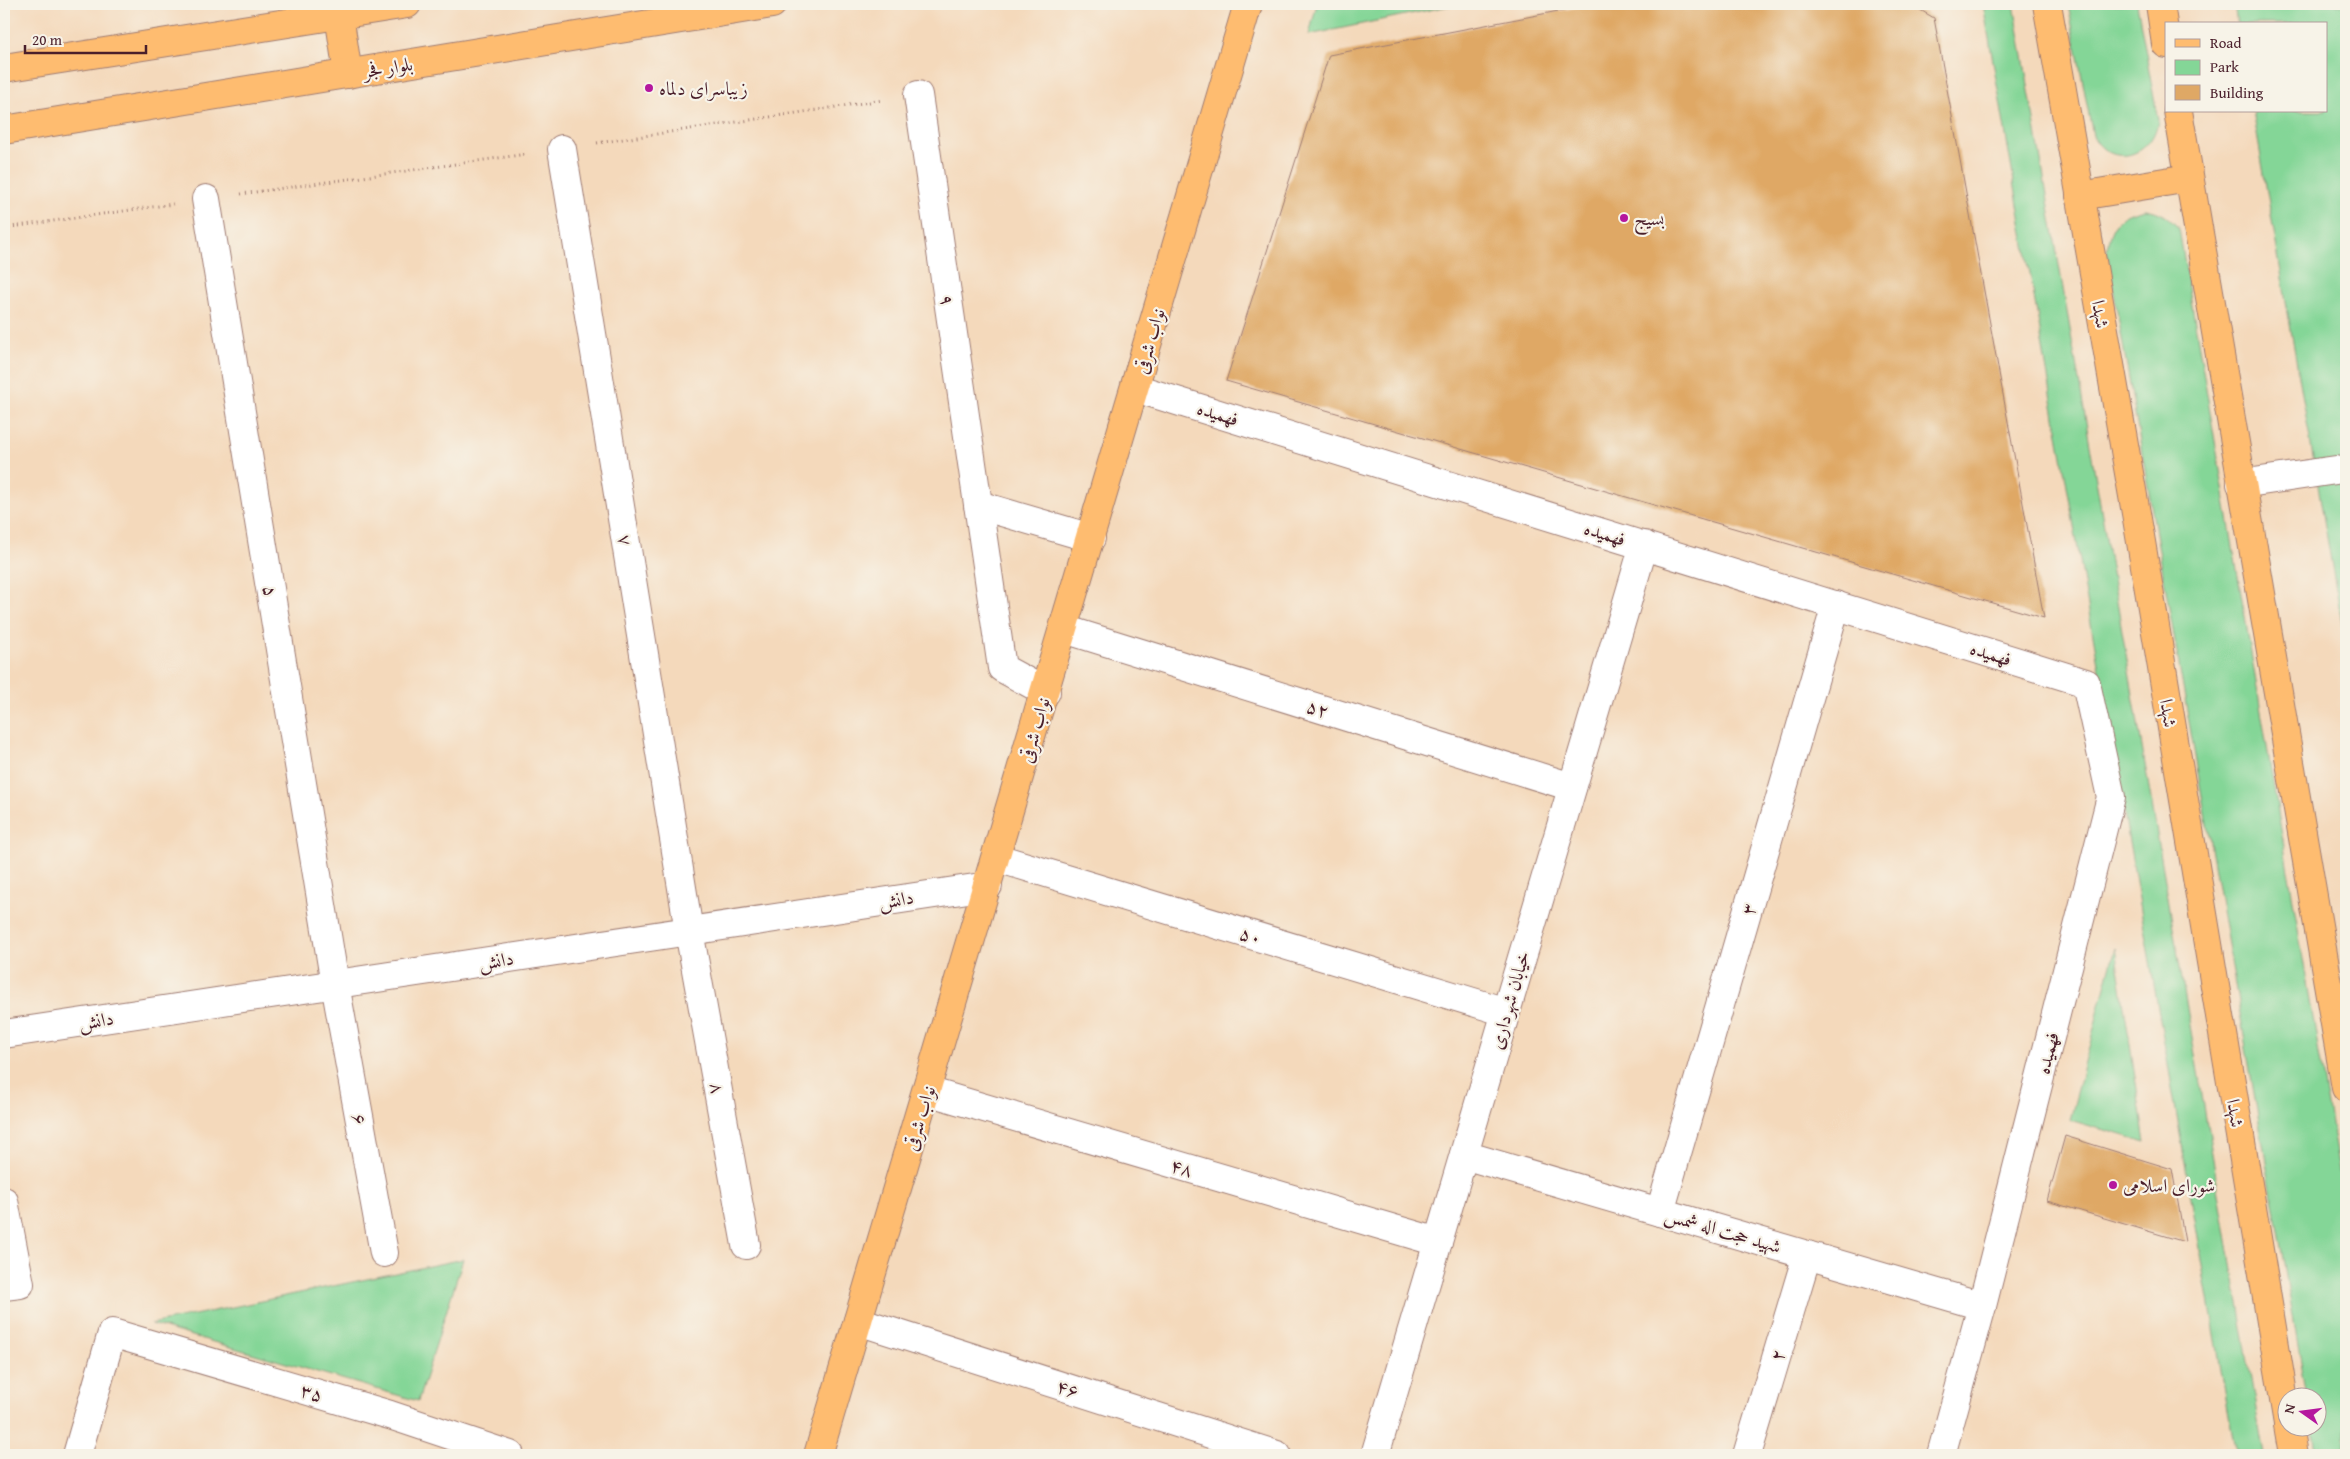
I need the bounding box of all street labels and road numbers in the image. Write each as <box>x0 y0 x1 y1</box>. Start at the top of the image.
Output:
street label: بلوار فجر <box>359 49 415 85</box>
street label: ۹ <box>933 293 963 307</box>
street label: شهدا <box>2085 298 2117 330</box>
street label: نواب شرقی <box>1126 305 1172 377</box>
street label: فهمیده <box>1194 393 1242 433</box>
street label: فهمیده <box>1581 513 1629 553</box>
street label: ۷ <box>611 532 641 548</box>
street label: ۵ <box>256 583 286 599</box>
street label: فهمیده <box>1967 633 2015 673</box>
street label: ۵۲ <box>1303 691 1333 725</box>
street label: نواب شرقی <box>1011 694 1057 766</box>
street label: شهدا <box>2153 697 2185 729</box>
street label: دانش <box>876 882 916 916</box>
street label: ۳ <box>1733 900 1763 918</box>
street label: ۵۰ <box>1236 918 1266 952</box>
street label: دانش <box>476 943 516 977</box>
street label: خیابان شهرداری <box>1482 948 1536 1052</box>
street label: دانش <box>76 1003 116 1037</box>
street label: فهمیده <box>2028 1029 2066 1077</box>
street label: ۸ <box>703 1080 733 1096</box>
street label: نواب شرقی <box>896 1082 942 1154</box>
street label: شهدا <box>2220 1097 2252 1129</box>
street label: ۶ <box>345 1111 375 1127</box>
street label: ۴۸ <box>1167 1150 1197 1184</box>
street label: شهید حجت اله شمس <box>1662 1200 1784 1260</box>
street label: ۲ <box>1762 1346 1792 1364</box>
street label: ۴۶ <box>1053 1371 1083 1405</box>
street label: ۳۵ <box>297 1375 327 1409</box>

